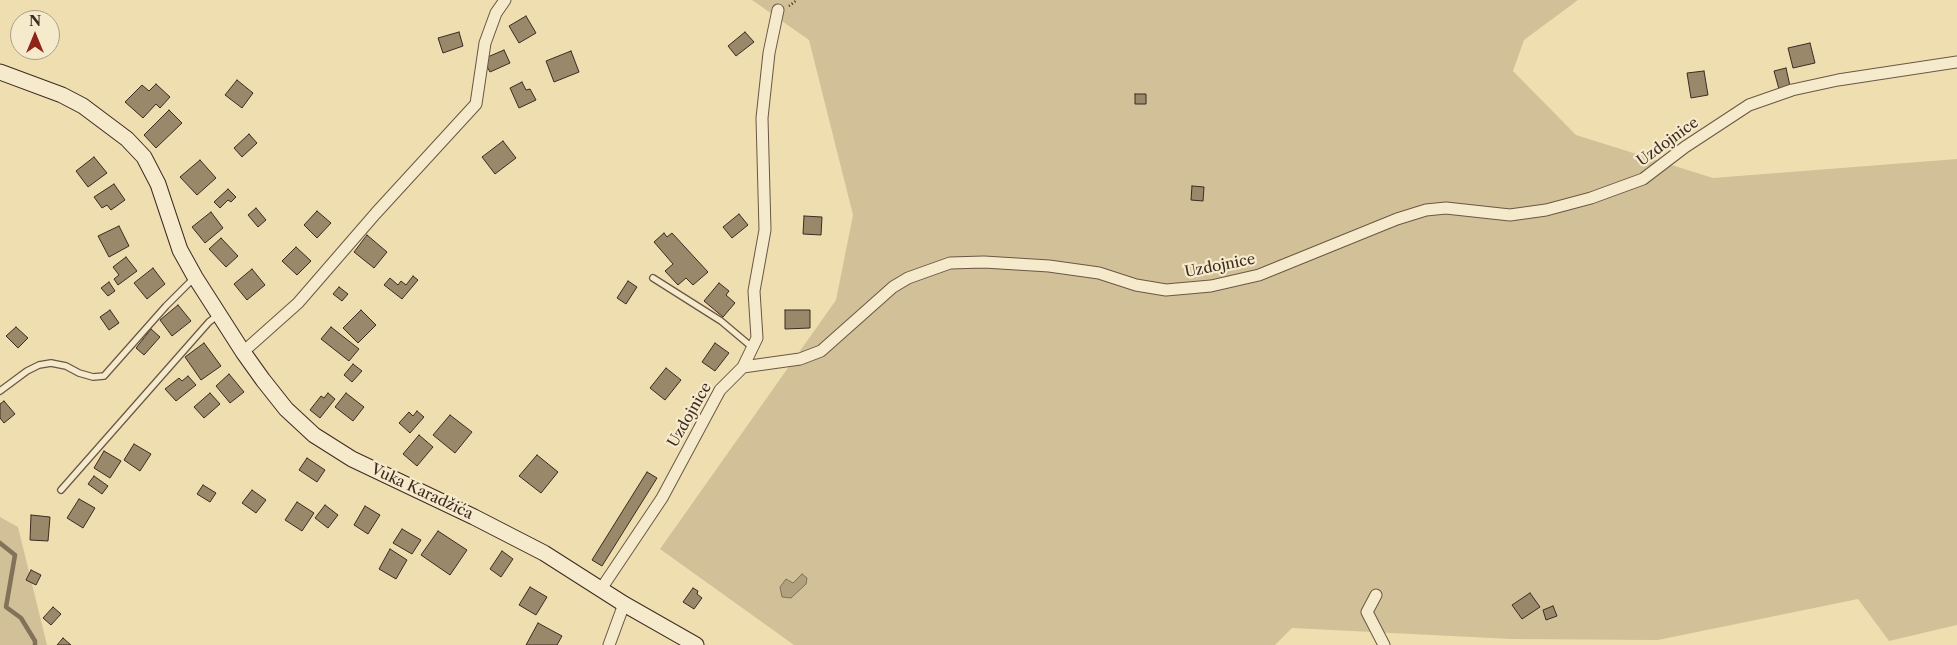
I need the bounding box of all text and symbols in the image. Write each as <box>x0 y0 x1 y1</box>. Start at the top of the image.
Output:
north arrow <box>10 10 60 60</box>
text: N <box>29 12 41 30</box>
street label: Uzdojnice <box>1634 114 1702 170</box>
street label: Uzdojnice <box>1183 250 1257 282</box>
street label: Uzdojnice <box>664 379 716 451</box>
street label: Vuka Karadžića <box>368 460 476 524</box>

